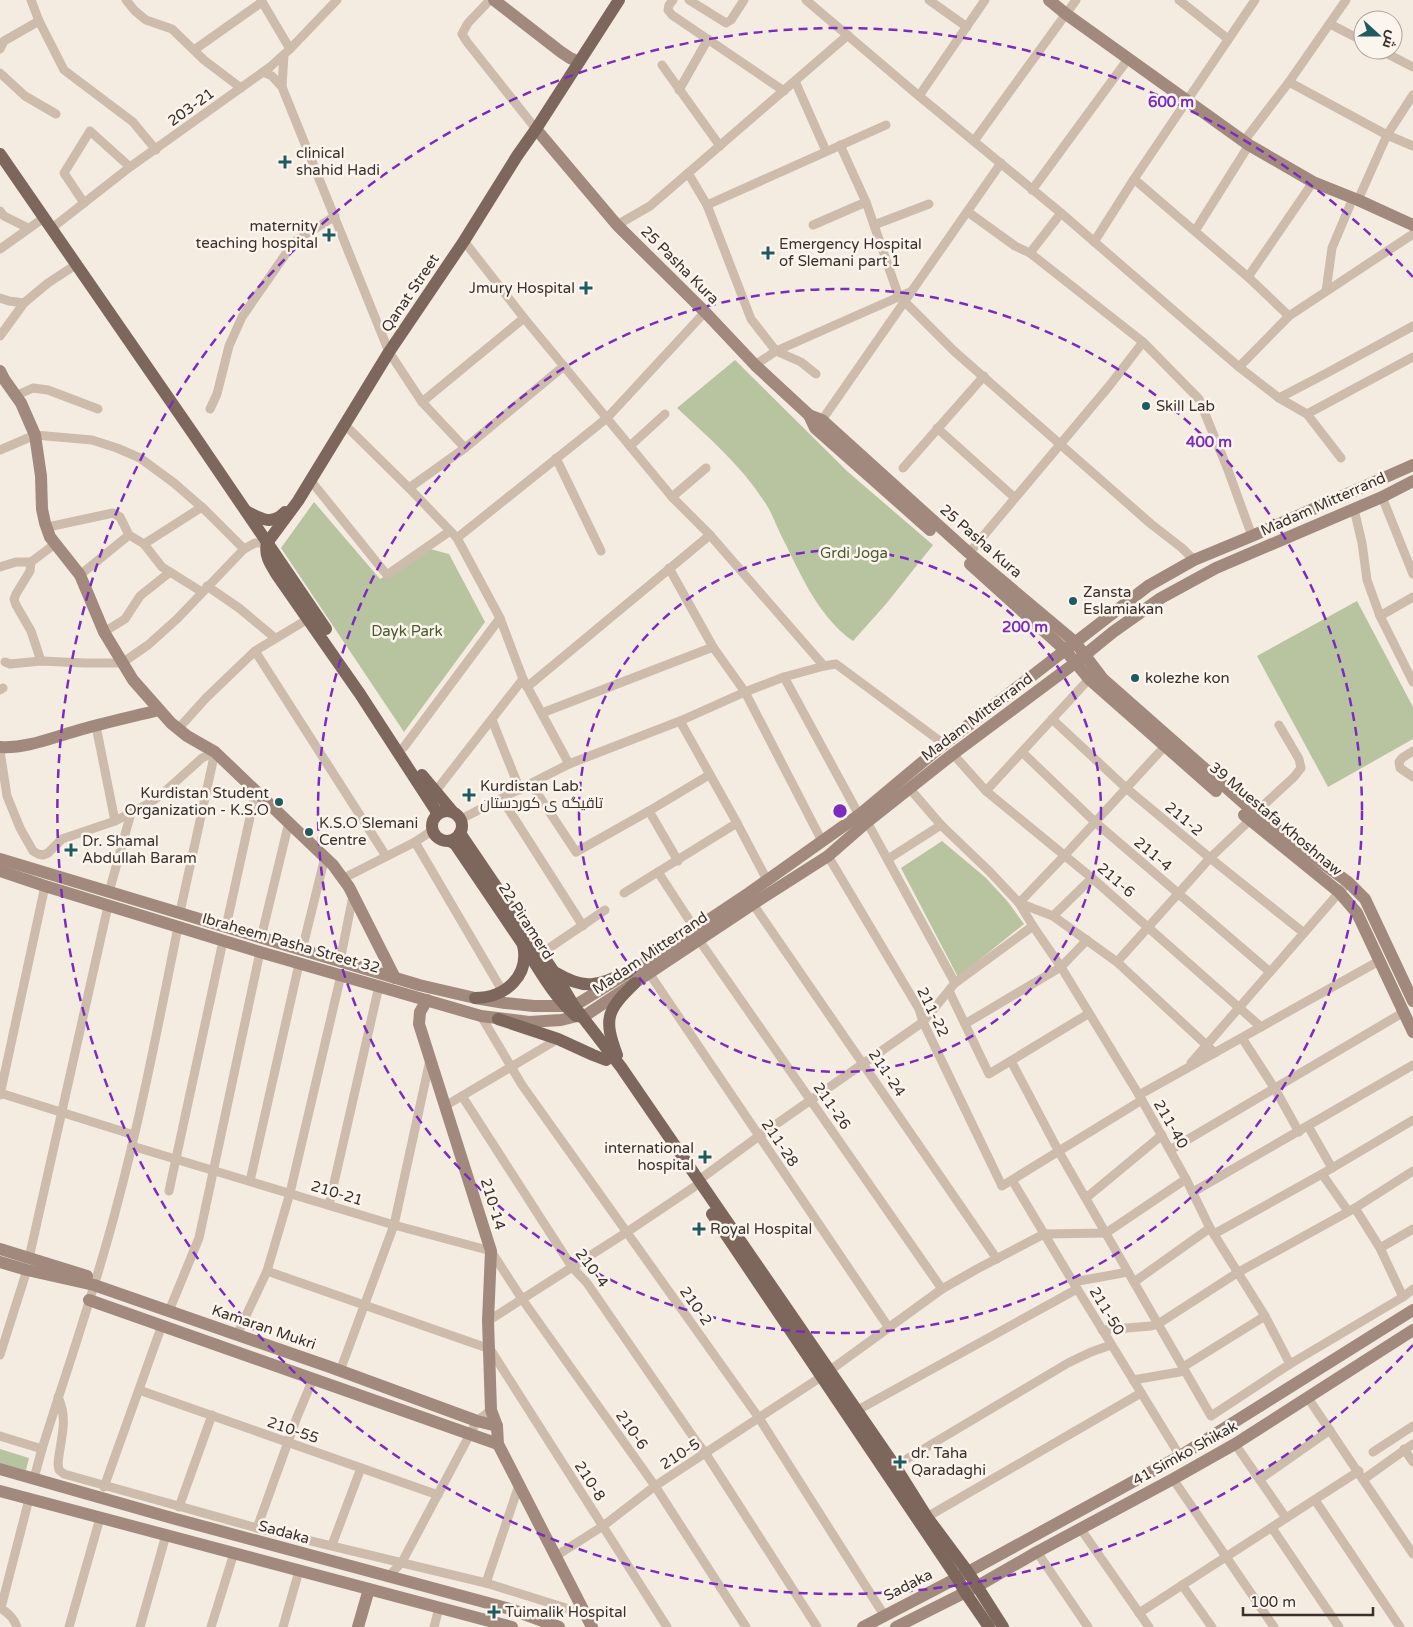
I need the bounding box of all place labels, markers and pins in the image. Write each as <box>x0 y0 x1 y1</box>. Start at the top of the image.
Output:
place label: clinical shahid Hadi <box>296 144 380 179</box>
marker: clinical shahid Hadi <box>278 155 292 169</box>
place label: maternity teaching hospital <box>196 217 318 252</box>
marker: maternity teaching hospital <box>322 228 336 242</box>
place label: Emergency Hospital of Slemani part 1 <box>779 235 922 270</box>
marker: Emergency Hospital of Slemani part 1 <box>761 246 775 260</box>
place label: Jmury Hospital <box>469 279 575 297</box>
marker: Jmury Hospital <box>579 281 593 295</box>
place label: Skill Lab <box>1156 397 1215 415</box>
marker: Skill Lab <box>1140 400 1152 412</box>
place label: Zansta Eslamiakan <box>1083 583 1163 618</box>
marker: Zansta Eslamiakan <box>1067 595 1079 607</box>
place label: kolezhe kon <box>1145 669 1230 687</box>
marker: kolezhe kon <box>1129 672 1141 684</box>
place label: Kurdistan Lab. تاقيگه ى كوردستان <box>480 777 603 813</box>
place label: Kurdistan Student Organization - K.S.O <box>124 784 269 819</box>
marker: Kurdistan Lab. تاقيگه ى كوردستان <box>462 788 476 802</box>
marker: Kurdistan Student Organization - K.S.O <box>273 796 285 808</box>
centre of rings <box>831 802 849 820</box>
place label: K.S.O Slemani Centre <box>319 814 418 849</box>
marker: K.S.O Slemani Centre <box>303 826 315 838</box>
place label: Dr. Shamal Abdullah Baram <box>82 832 197 867</box>
marker: Dr. Shamal Abdullah Baram <box>64 843 78 857</box>
place label: international hospital <box>604 1139 694 1174</box>
marker: international hospital <box>698 1150 712 1164</box>
place label: Royal Hospital <box>710 1220 812 1238</box>
marker: Royal Hospital <box>692 1222 706 1236</box>
place label: dr. Taha Qaradaghi <box>911 1444 986 1479</box>
marker: dr. Taha Qaradaghi <box>893 1455 907 1469</box>
place label: Tuimalik Hospital <box>505 1603 626 1621</box>
marker: Tuimalik Hospital <box>487 1605 501 1619</box>

